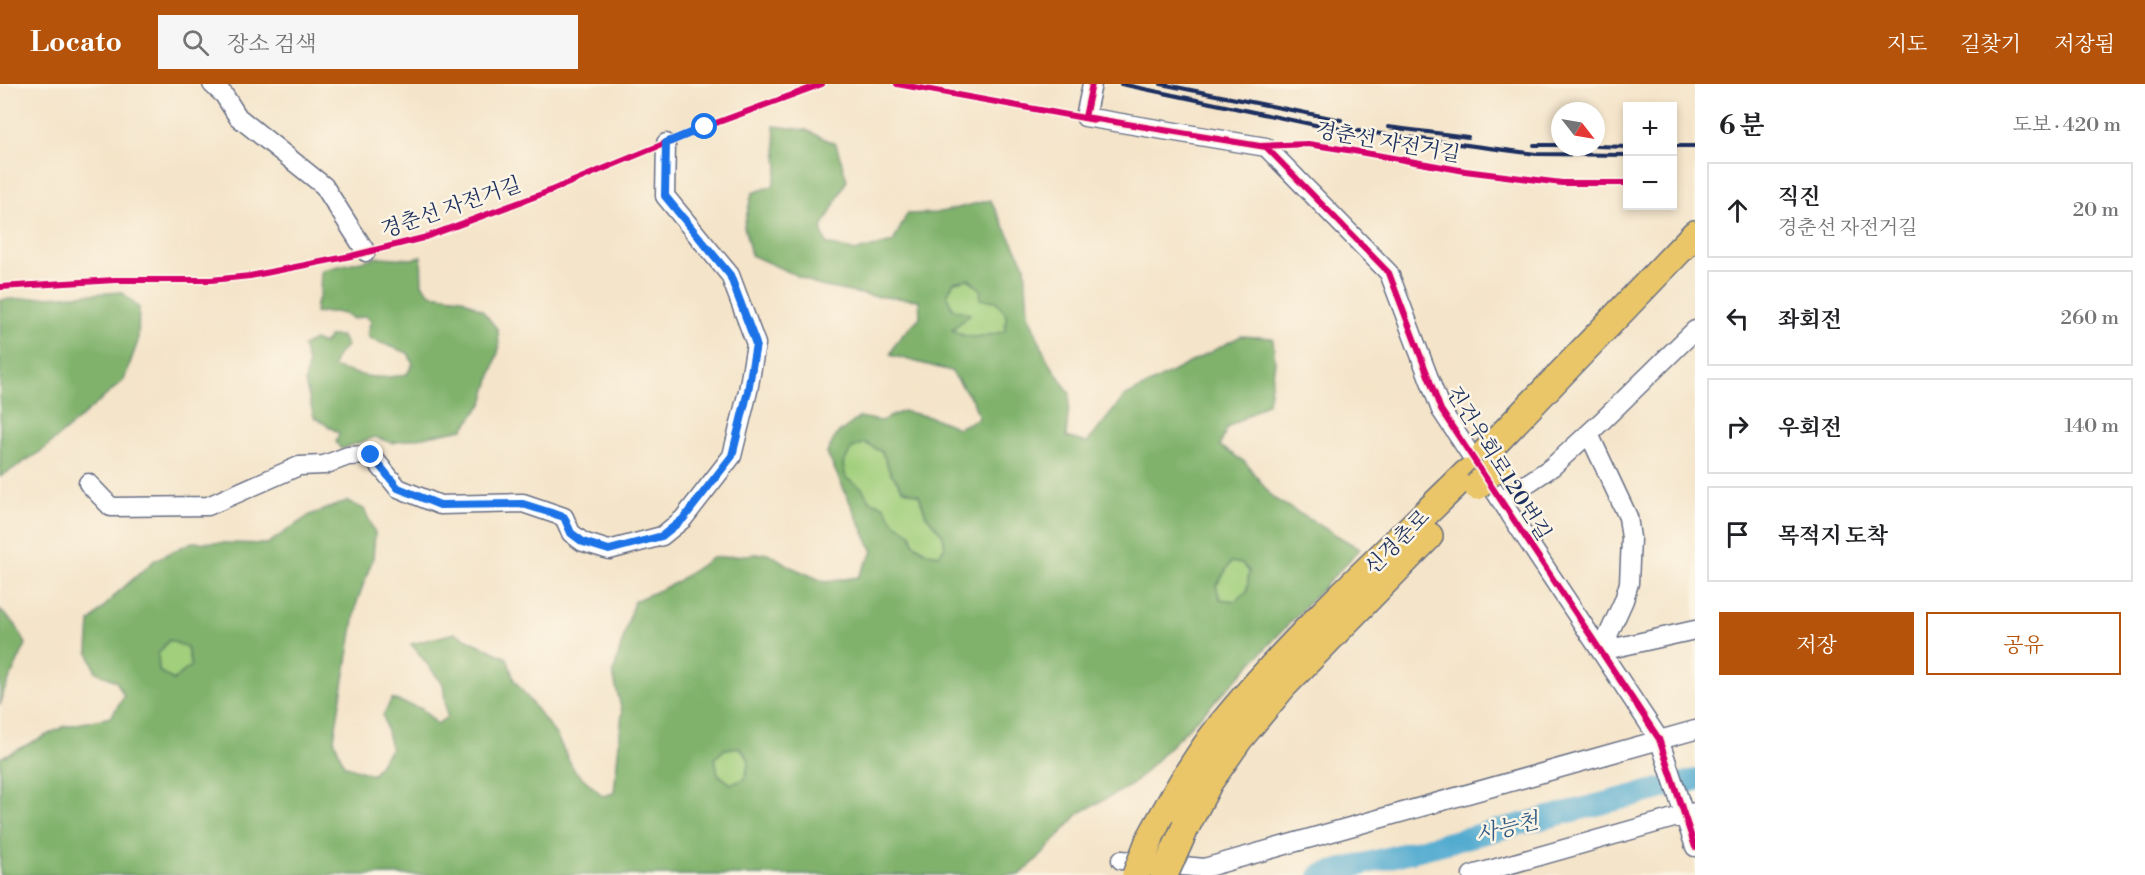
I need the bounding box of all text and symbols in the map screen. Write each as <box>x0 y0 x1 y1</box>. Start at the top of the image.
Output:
search box <box>158 15 578 69</box>
text: Locato <box>30 25 122 60</box>
icon: search <box>179 26 212 59</box>
text: 장소 검색 <box>227 31 316 58</box>
text: 지도 <box>1887 32 1927 58</box>
text: 길찾기 <box>1960 32 2021 58</box>
text: 저장됨 <box>2054 32 2115 58</box>
north arrow <box>1551 102 1605 156</box>
map controls <box>1623 102 1677 210</box>
button: + <box>1623 102 1677 156</box>
text: 6 분 <box>1719 110 1765 142</box>
route start <box>691 113 717 139</box>
text: 도보 · 420 m <box>2013 113 2121 138</box>
street label: 경춘선 자전거길 <box>1314 117 1462 168</box>
button: − <box>1623 156 1677 210</box>
street label: 경춘선 자전거길 <box>378 172 525 244</box>
text: 직진 <box>1778 184 1821 211</box>
icon: ahead <box>1721 194 1754 227</box>
text: 20 m <box>2073 198 2119 223</box>
text: 경춘선 자전거길 <box>1778 216 1917 241</box>
icon: left <box>1721 302 1754 335</box>
text: 260 m <box>2061 306 2119 331</box>
text: 좌회전 <box>1778 307 1842 334</box>
street label: 진건우회로120번길 <box>1440 381 1556 546</box>
icon: right <box>1721 410 1754 443</box>
text: 140 m <box>2064 414 2119 439</box>
text: 우회전 <box>1778 415 1842 442</box>
route end <box>357 441 383 467</box>
street label: 신경춘로 <box>1360 505 1436 581</box>
icon: arrive <box>1721 518 1754 551</box>
text: 목적지 도착 <box>1778 523 1888 550</box>
button: 저장 <box>1719 612 1914 675</box>
button: 공유 <box>1926 612 2121 675</box>
water label: 사능천 <box>1473 807 1543 849</box>

